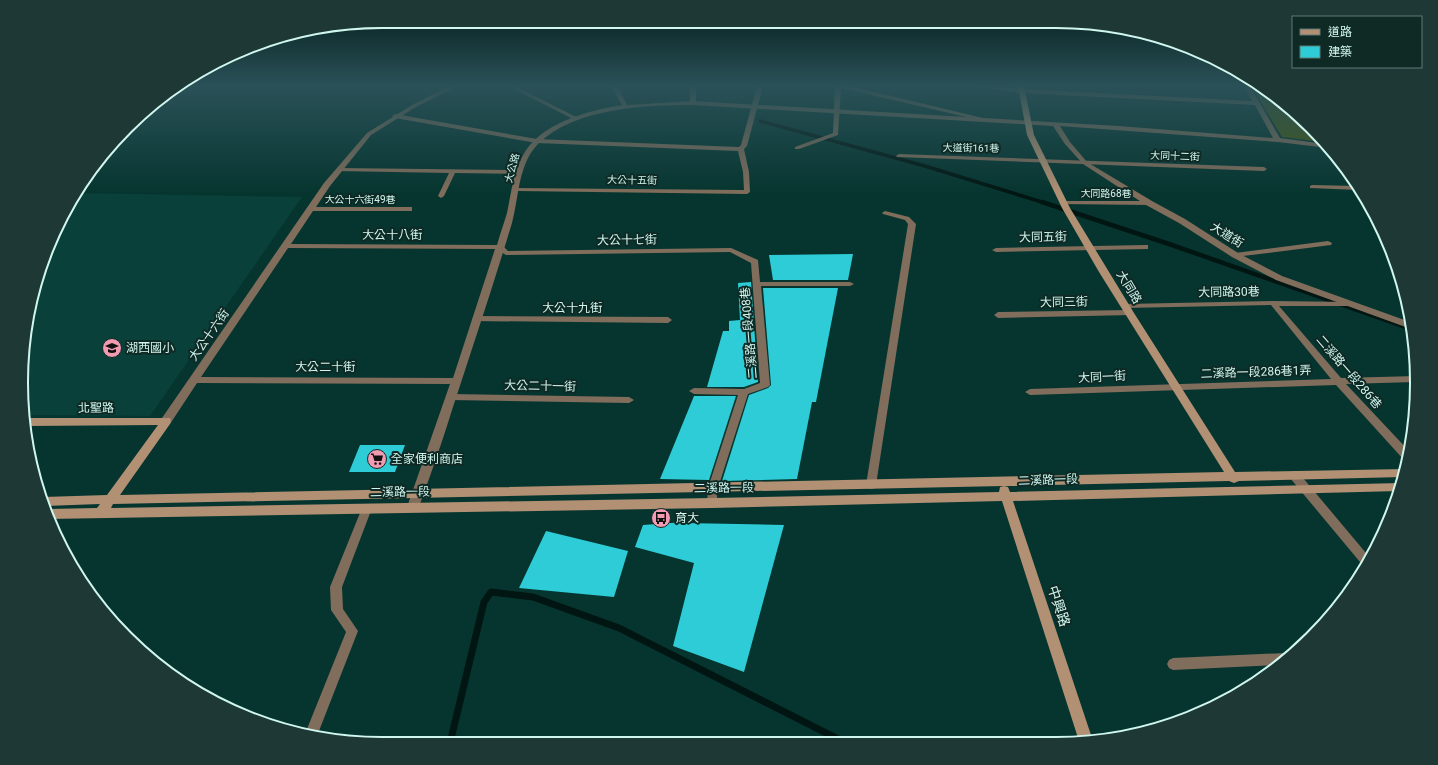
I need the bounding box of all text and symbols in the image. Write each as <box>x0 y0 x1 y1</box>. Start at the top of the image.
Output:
legend <box>1292 16 1422 68</box>
text: 道路 <box>1328 25 1352 39</box>
text: 建築 <box>1328 45 1352 59</box>
street label: 大道街161巷 <box>942 142 1000 154</box>
street label: 大同十二街 <box>1150 150 1200 162</box>
street label: 大公路 <box>503 152 521 184</box>
street label: 大公十五街 <box>607 174 657 186</box>
street label: 大同路68巷 <box>1080 188 1132 199</box>
street label: 大公十六街49巷 <box>324 194 396 205</box>
street label: 大道街 <box>1208 220 1246 250</box>
street label: 大公十八街 <box>362 228 422 242</box>
street label: 大同五街 <box>1019 230 1067 244</box>
street label: 大公十七街 <box>597 232 657 248</box>
street label: 大同路 <box>1114 268 1144 306</box>
street label: 大同路30巷 <box>1198 284 1260 300</box>
street label: 二溪路一段408巷 <box>738 286 760 380</box>
street label: 大同三街 <box>1040 295 1088 309</box>
street label: 大公十九街 <box>542 301 602 315</box>
street label: 大公十六街 <box>186 306 232 364</box>
street label: 二溪路一段286巷 <box>1313 333 1385 411</box>
school or university icon: 湖西國小 <box>101 337 123 359</box>
place label: 湖西國小 <box>126 341 174 355</box>
street label: 大公二十街 <box>295 360 355 374</box>
street label: 二溪路一段286巷1弄 <box>1200 363 1312 381</box>
street label: 大同一街 <box>1078 369 1126 385</box>
street label: 大公二十一街 <box>504 378 576 394</box>
street label: 北聖路 <box>78 401 114 415</box>
supermarket icon: 全家便利商店 <box>366 448 388 470</box>
place label: 全家便利商店 <box>391 452 463 466</box>
street label: 二溪路一段 <box>1018 472 1078 488</box>
street label: 二溪路一段 <box>694 480 754 496</box>
street label: 二溪路一段 <box>370 484 430 500</box>
bus stop icon: 育大 <box>650 507 672 529</box>
place label: 育大 <box>675 511 699 525</box>
street label: 中興路 <box>1045 584 1073 628</box>

